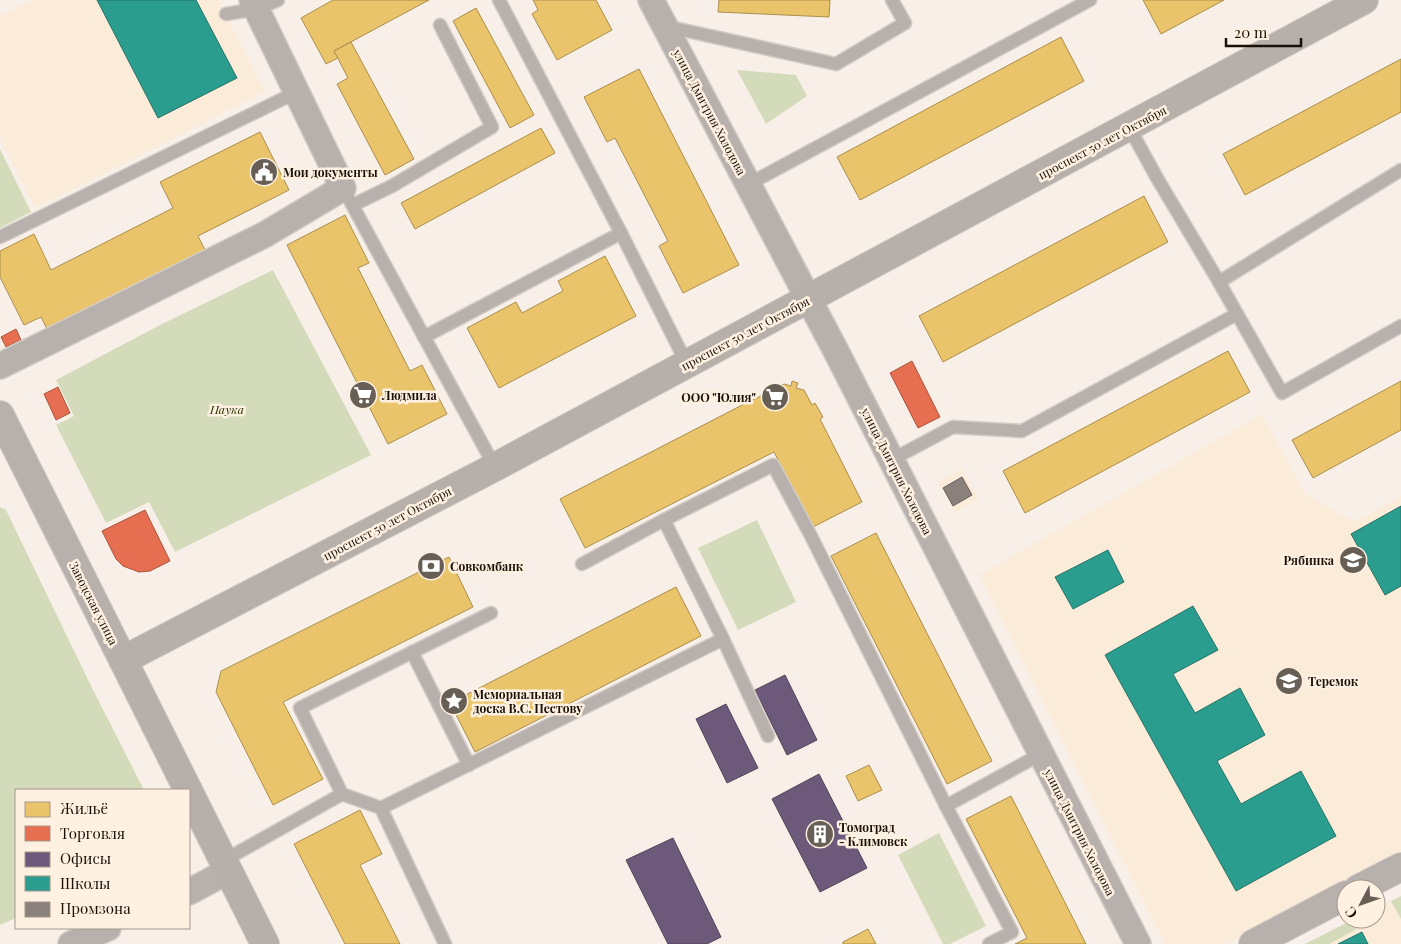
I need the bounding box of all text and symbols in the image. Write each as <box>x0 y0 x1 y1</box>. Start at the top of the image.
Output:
scale bar <box>1226 15 1301 47</box>
text: 20 m <box>1234 22 1268 42</box>
street label: улица Дмитрия Холодова <box>669 45 750 178</box>
street label: проспект 50 лет Октября <box>1035 101 1169 183</box>
public building icon: Мои документы <box>249 157 279 187</box>
place label: Мои документы <box>283 164 378 180</box>
street label: проспект 50 лет Октября <box>678 292 812 374</box>
supermarket icon: Людмила <box>348 380 378 410</box>
supermarket icon: ООО "Юлия" <box>760 382 790 412</box>
place label: Людмила <box>381 387 437 403</box>
place label: ООО "Юлия" <box>681 389 756 405</box>
park label: Наука <box>209 401 244 417</box>
street label: улица Дмитрия Холодова <box>858 404 936 537</box>
street label: проспект 50 лет Октября <box>320 482 454 564</box>
school or university icon: Рябинка <box>1338 545 1368 575</box>
bank icon: Совкомбанк <box>416 551 446 581</box>
place label: Рябинка <box>1284 552 1335 568</box>
street label: Заводская улица <box>66 558 122 648</box>
place label: Совкомбанк <box>450 558 524 574</box>
school or university icon: Теремок <box>1274 666 1304 696</box>
place label: Теремок <box>1308 673 1359 689</box>
place icon: Мемориальная доска В.С. Пестову <box>439 686 469 716</box>
place label: Мемориальная доска В.С. Пестову <box>473 686 583 716</box>
street label: улица Дмитрия Холодова <box>1041 765 1119 898</box>
legend <box>15 789 190 929</box>
text: Жильё <box>60 798 108 818</box>
building icon: Томоград - Климовск <box>805 819 835 849</box>
place label: Томоград - Климовск <box>839 819 908 849</box>
text: Торговля <box>60 823 125 843</box>
text: Офисы <box>60 848 111 868</box>
text: Школы <box>60 873 110 893</box>
north arrow <box>1336 879 1386 929</box>
text: Промзона <box>60 898 131 918</box>
text: С <box>1340 903 1361 923</box>

